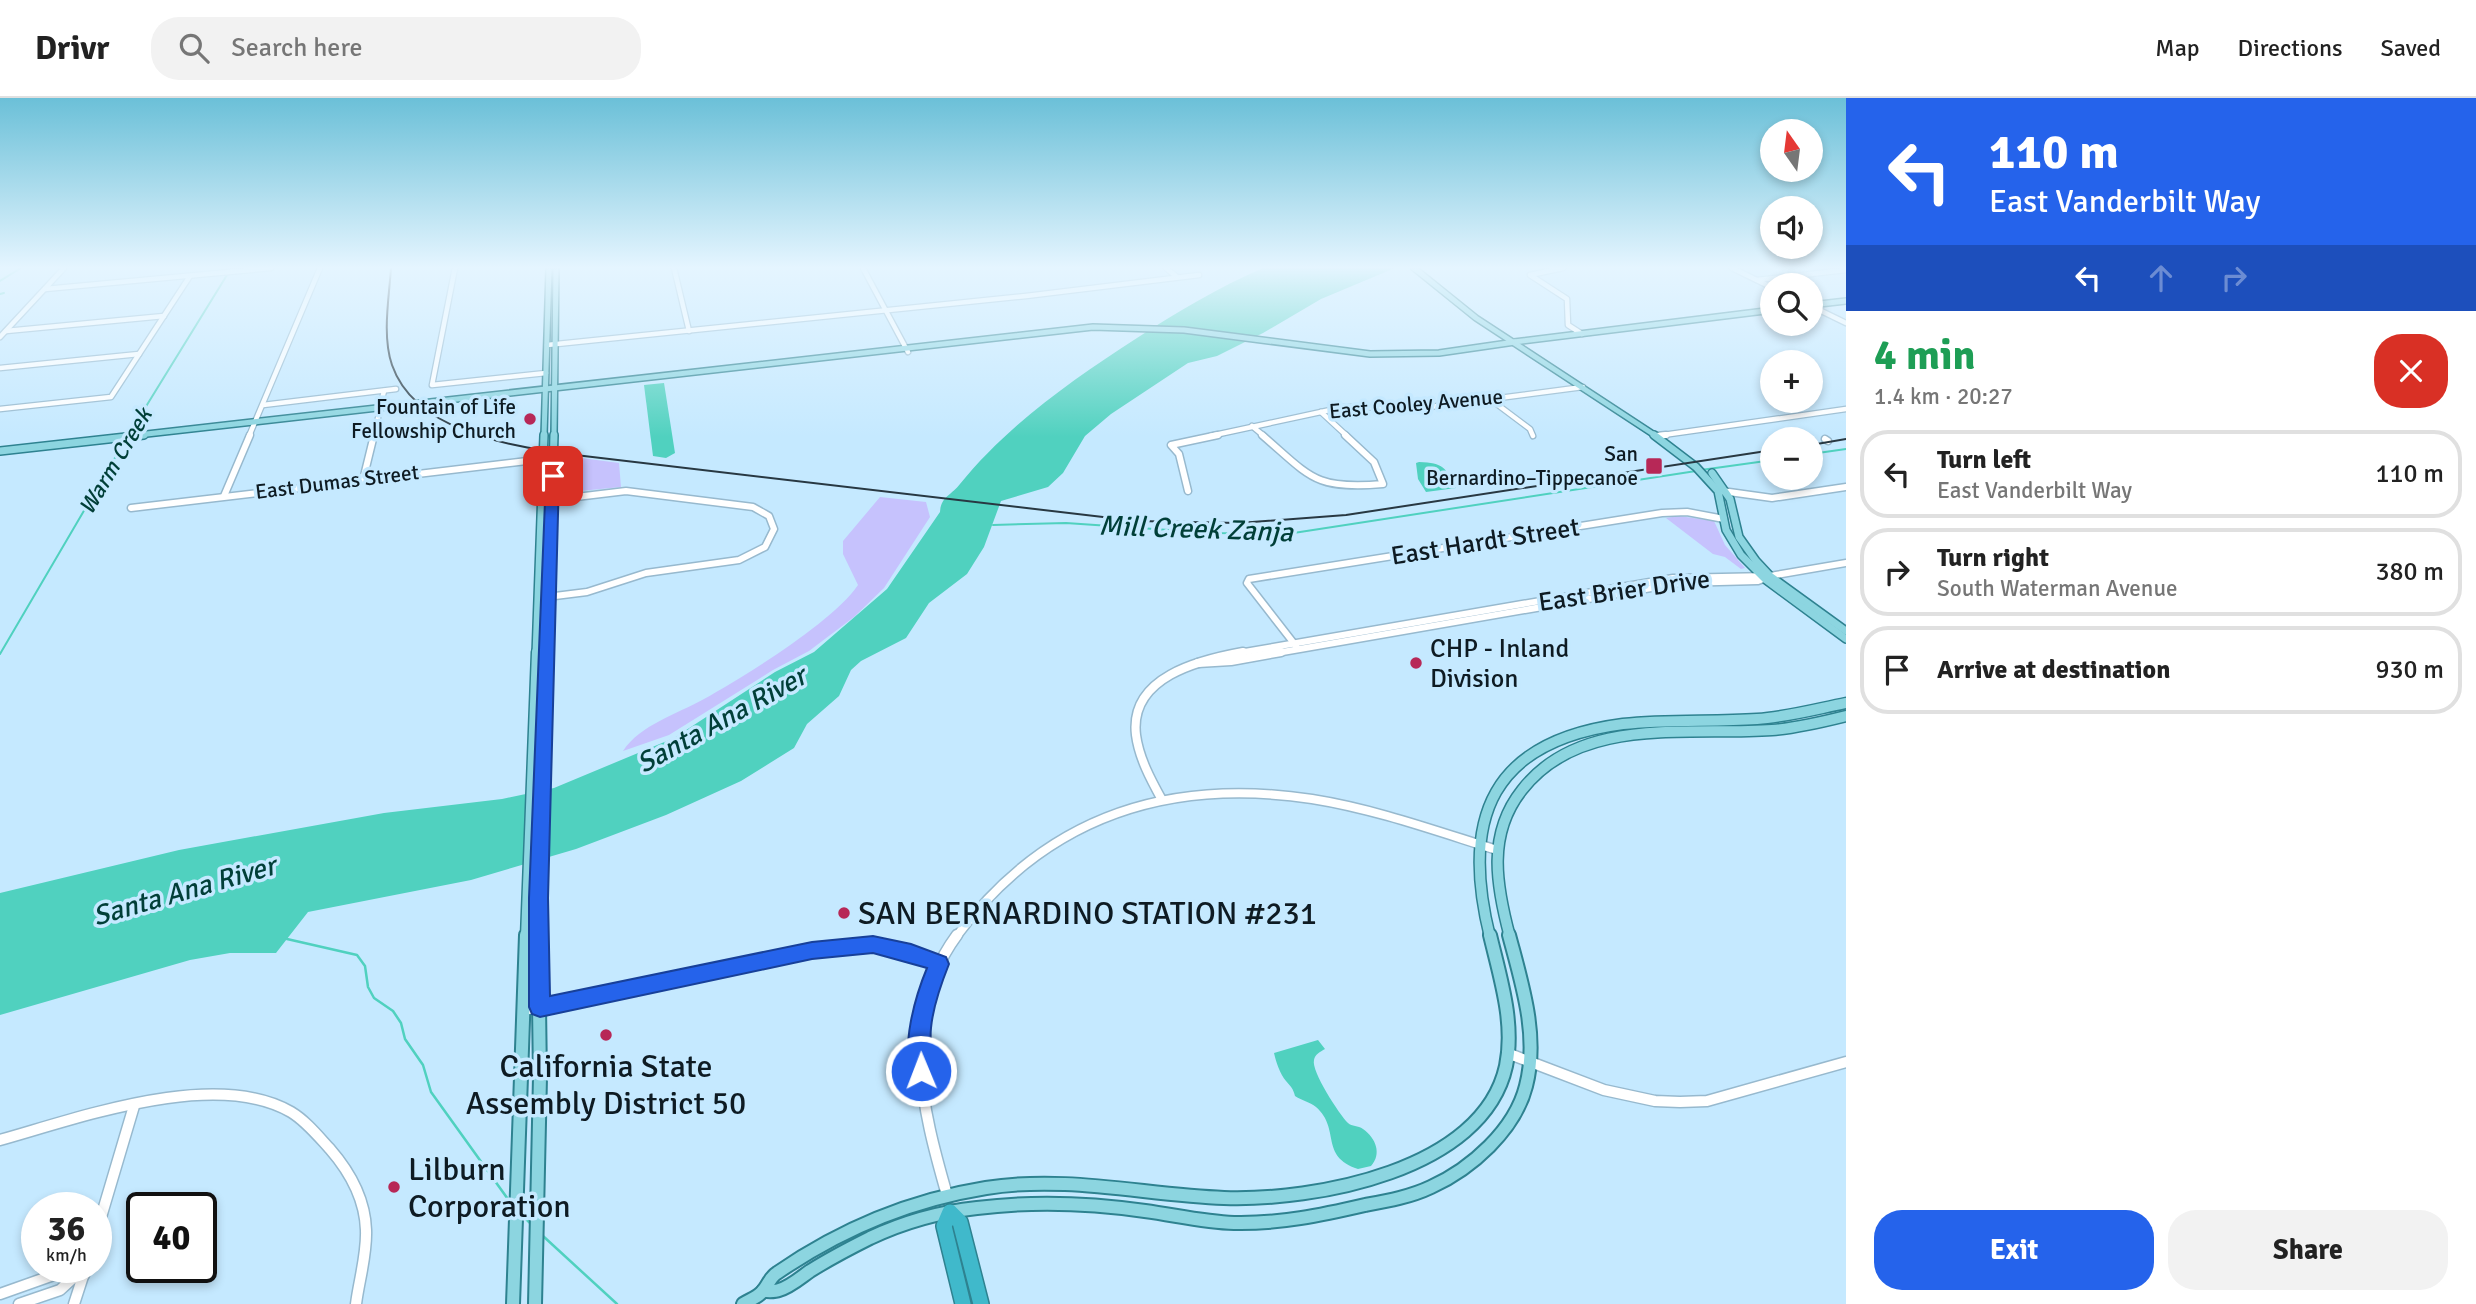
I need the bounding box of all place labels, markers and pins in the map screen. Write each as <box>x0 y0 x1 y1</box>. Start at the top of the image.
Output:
place label: Fountain of Life Fellowship Church <box>351 394 516 444</box>
marker: Fountain of Life Fellowship Church <box>522 411 538 427</box>
place label: San Bernardino–Tippecanoe <box>1426 441 1638 491</box>
pin <box>523 446 583 506</box>
marker: San Bernardino–Tippecanoe <box>1644 456 1664 476</box>
place label: CHP - Inland Division <box>1430 633 1569 695</box>
marker: CHP - Inland Division <box>1408 655 1424 671</box>
place label: SAN BERNARDINO STATION #231 <box>858 894 1317 933</box>
marker: SAN BERNARDINO STATION #231 <box>836 905 852 921</box>
marker: California State Assembly District 50 <box>598 1027 614 1043</box>
place label: California State Assembly District 50 <box>466 1047 746 1123</box>
place label: Lilburn Corporation <box>408 1150 571 1226</box>
marker: Lilburn Corporation <box>386 1179 402 1195</box>

